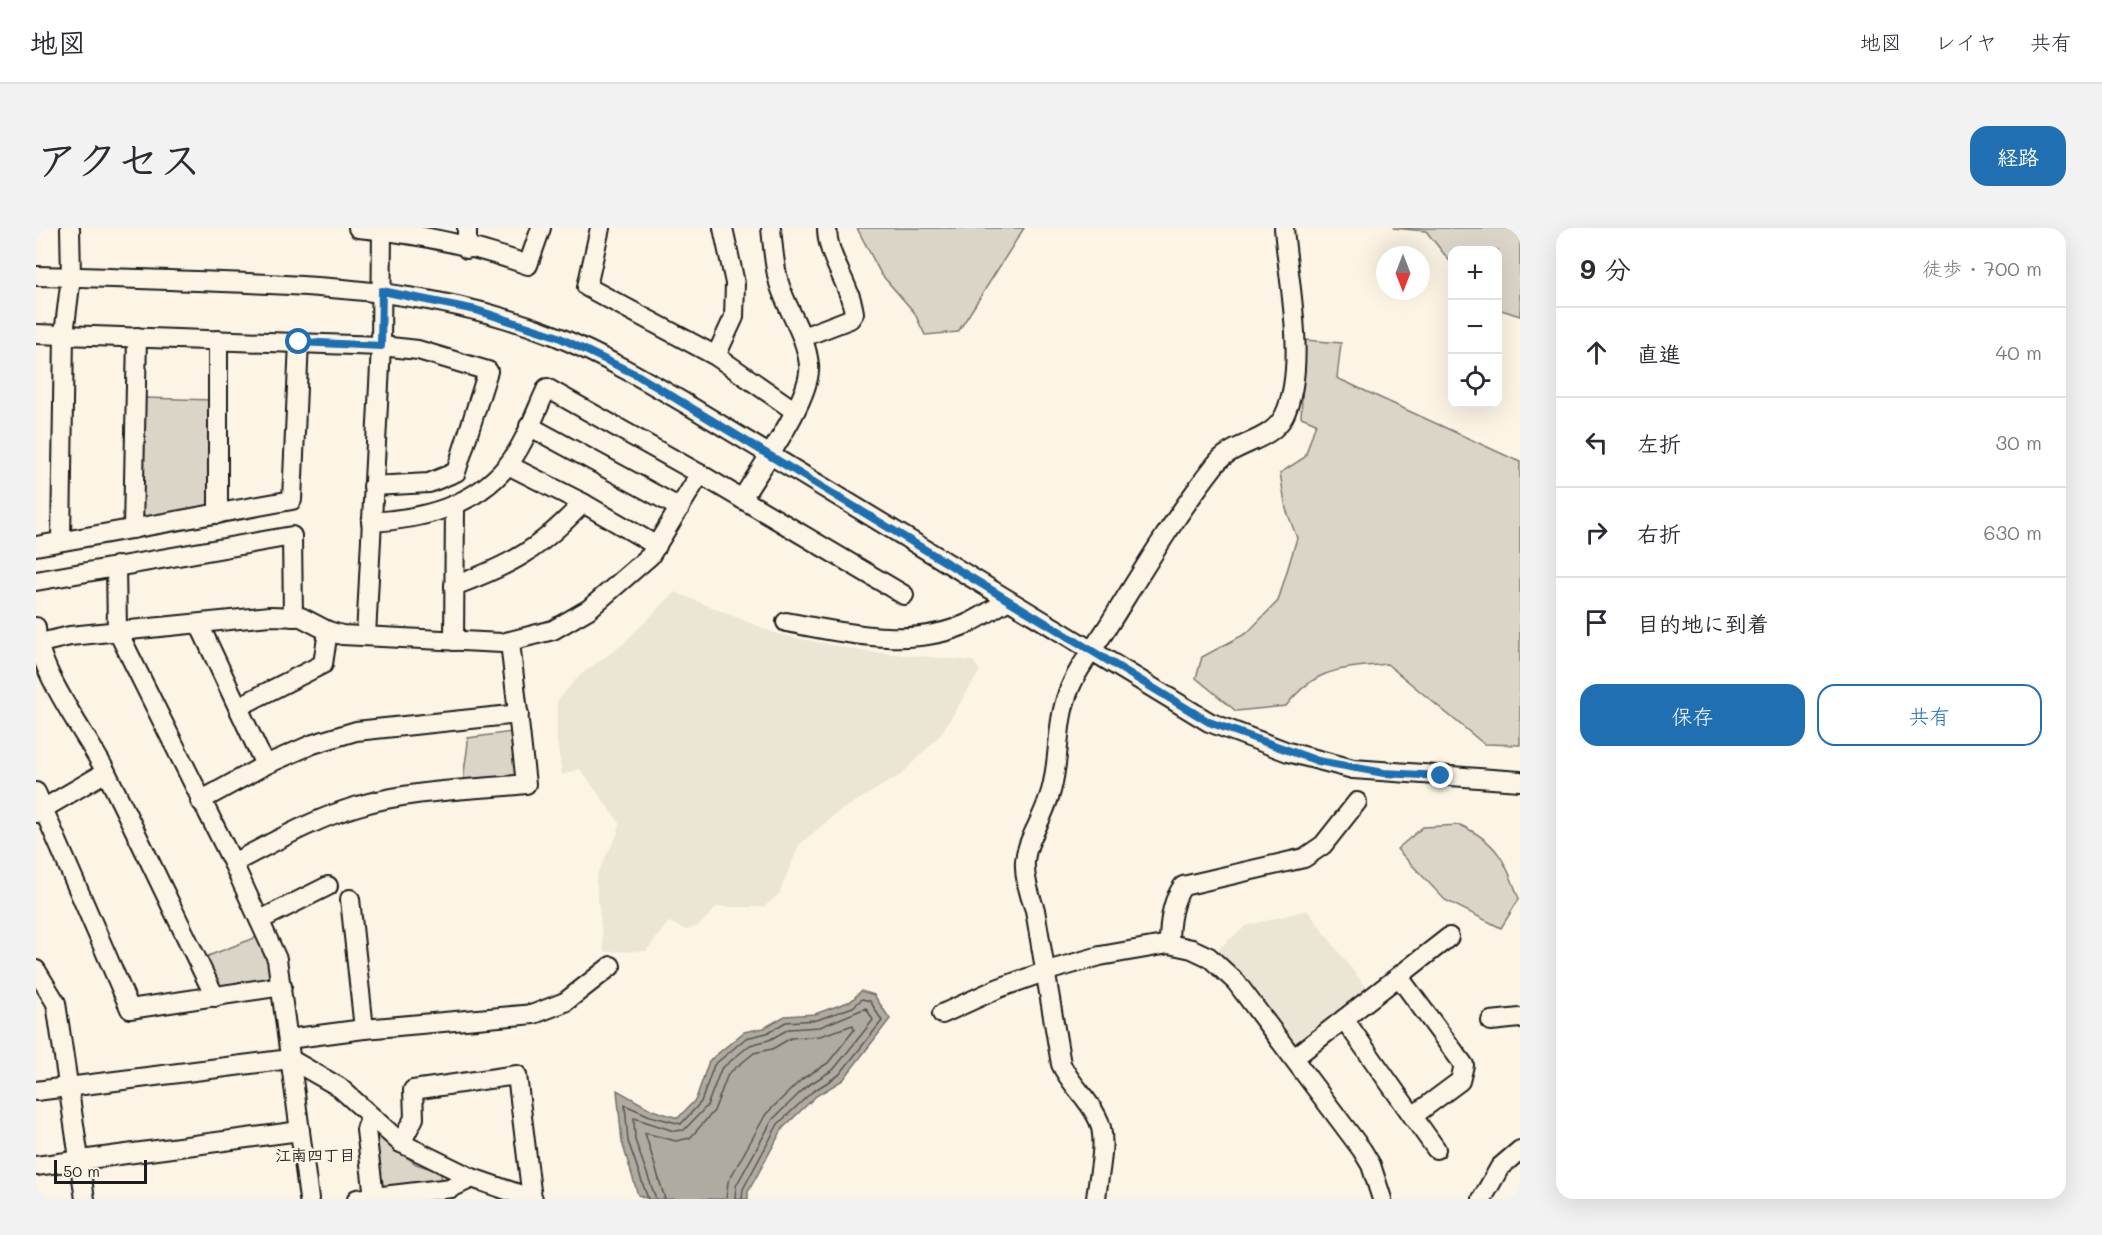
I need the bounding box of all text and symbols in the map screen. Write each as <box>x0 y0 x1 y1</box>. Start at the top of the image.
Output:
text: 地図 <box>30 24 86 60</box>
text: 地図 <box>1860 28 1902 55</box>
text: レイヤ <box>1935 28 1997 55</box>
text: 共有 <box>2030 28 2072 55</box>
button: 経路 <box>1970 126 2066 186</box>
text: アクセス <box>36 131 201 186</box>
north arrow <box>1376 246 1430 300</box>
map controls <box>1448 246 1502 408</box>
button: + <box>1448 246 1502 300</box>
text: 9 分 <box>1580 252 1631 286</box>
text: 徒歩 · 700 m <box>1922 255 2042 281</box>
button: − <box>1448 300 1502 354</box>
route start <box>285 328 311 354</box>
icon: ahead <box>1580 336 1613 369</box>
text: 直進 <box>1637 339 1681 368</box>
text: 40 m <box>1996 339 2042 365</box>
button: locate <box>1448 354 1502 408</box>
icon: left <box>1580 426 1613 459</box>
text: 左折 <box>1637 429 1681 458</box>
text: 30 m <box>1996 429 2042 455</box>
icon: right <box>1580 516 1613 549</box>
text: 右折 <box>1637 519 1681 548</box>
text: 630 m <box>1984 519 2042 545</box>
icon: arrive <box>1580 606 1613 639</box>
text: 目的地に到着 <box>1637 609 1769 638</box>
button: 保存 <box>1580 684 1805 746</box>
button: 共有 <box>1817 684 2042 746</box>
route end <box>1427 762 1453 788</box>
district label: 江南四丁目 <box>275 1144 355 1165</box>
scale bar <box>54 1157 147 1184</box>
text: 50 m <box>63 1160 100 1181</box>

